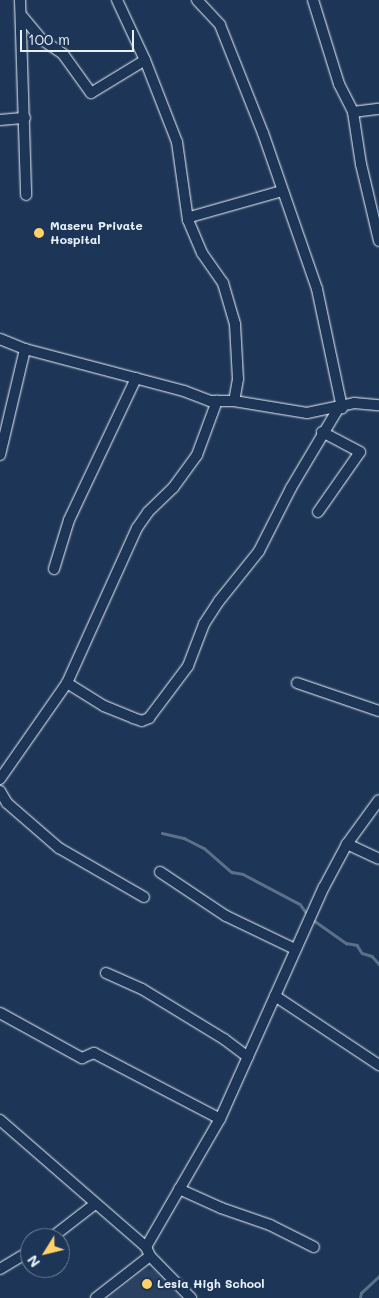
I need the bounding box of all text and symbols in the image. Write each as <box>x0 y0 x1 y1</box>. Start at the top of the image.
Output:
scale bar <box>22 20 136 52</box>
text: 100 m <box>28 29 70 49</box>
place label: Maseru Private Hospital <box>50 219 143 247</box>
marker: Maseru Private Hospital <box>32 226 46 240</box>
north arrow <box>20 1228 70 1278</box>
text: N <box>22 1252 44 1271</box>
place label: Lesia High School <box>157 1277 265 1291</box>
marker: Lesia High School <box>141 1278 153 1290</box>

